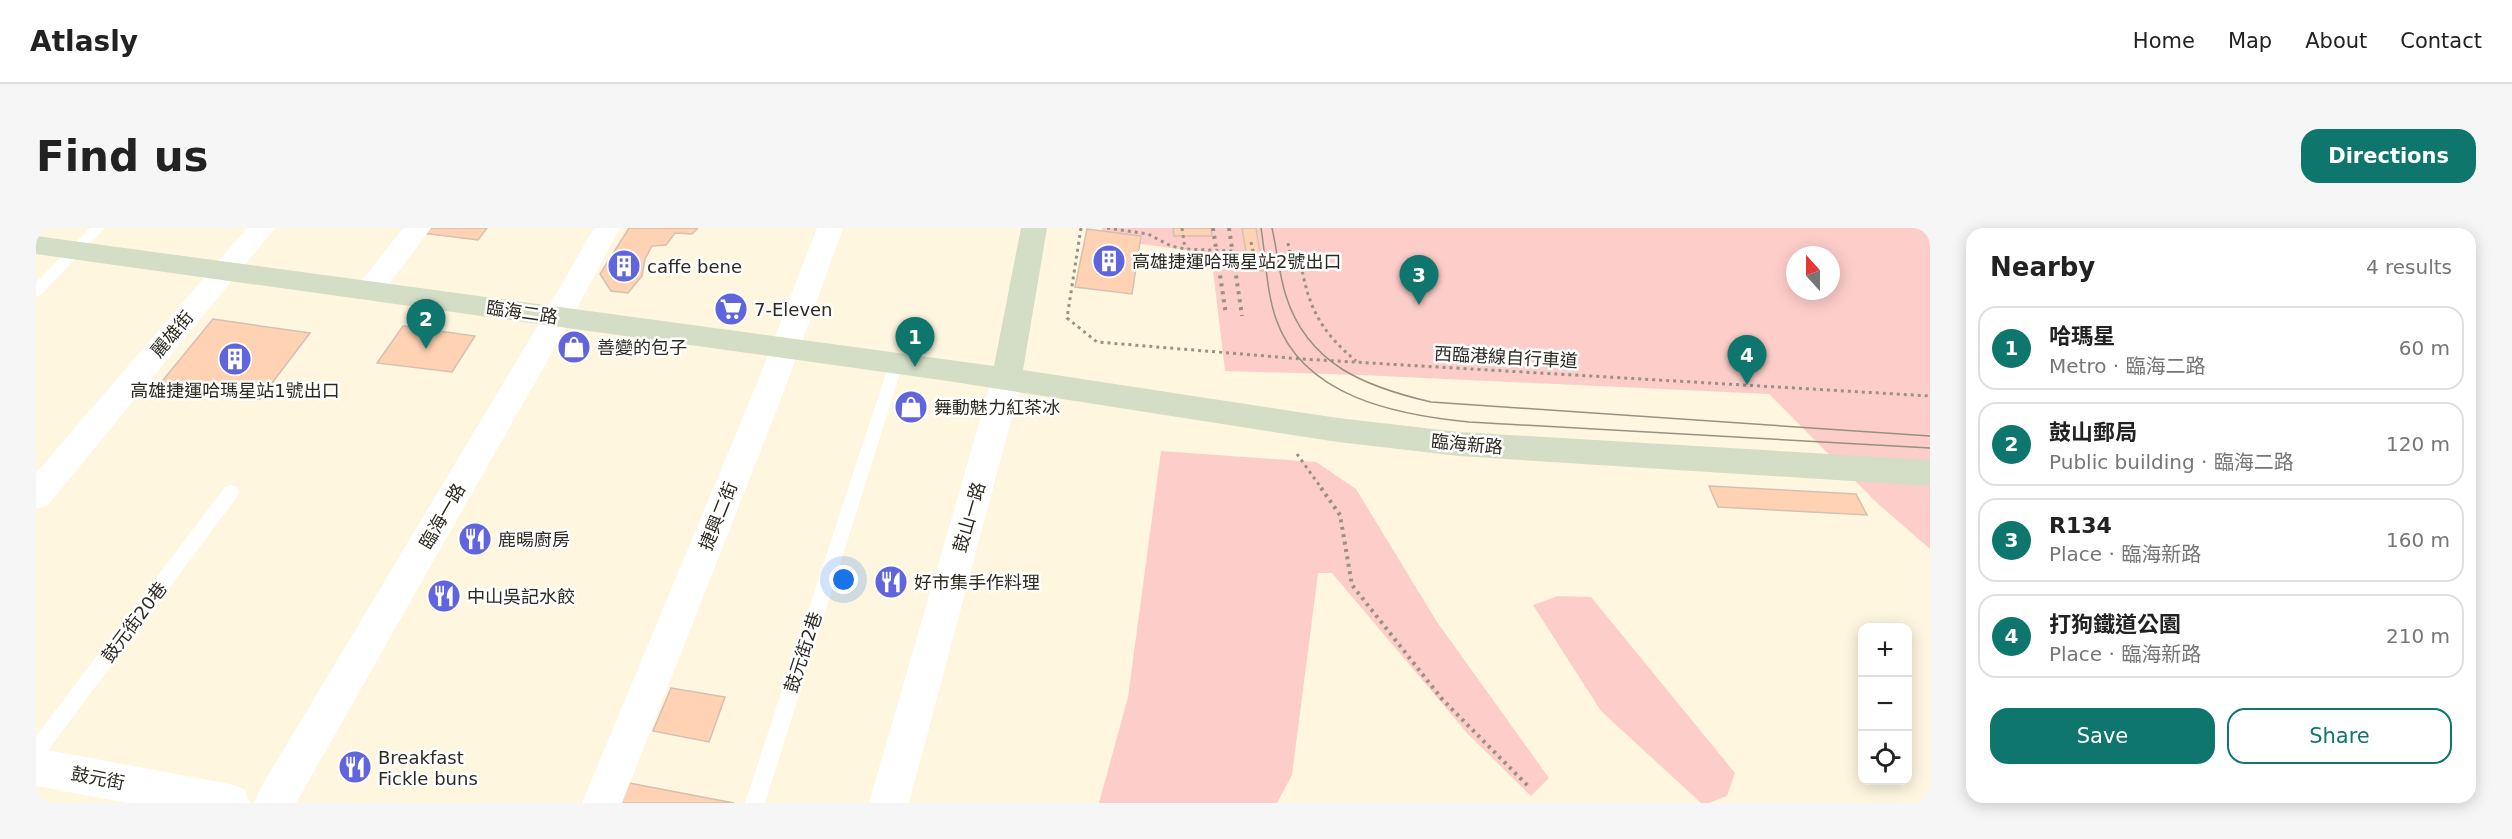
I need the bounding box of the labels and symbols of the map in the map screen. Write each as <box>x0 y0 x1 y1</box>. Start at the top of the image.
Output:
building icon: 高雄捷運哈瑪星站2號出口 <box>1091 243 1127 279</box>
north arrow <box>1786 246 1840 300</box>
building icon: caffe bene <box>606 248 642 284</box>
place label: 高雄捷運哈瑪星站2號出口 <box>1132 251 1341 272</box>
place label: caffe bene <box>647 256 742 277</box>
pin: 3 <box>1400 256 1438 305</box>
supermarket icon: 7-Eleven <box>713 291 749 327</box>
street label: 臨海二路 <box>485 297 559 327</box>
place label: 7-Eleven <box>754 299 833 320</box>
pin: 2 <box>406 300 446 349</box>
street label: 麗雄街 <box>147 307 197 361</box>
pin: 1 <box>896 318 934 367</box>
shop icon: 善變的包子 <box>556 329 592 365</box>
pin: 4 <box>1728 336 1766 385</box>
place label: 善變的包子 <box>597 337 687 358</box>
building icon: 高雄捷運哈瑪星站1號出口 <box>217 341 253 377</box>
street label: 西臨港線自行車道 <box>1434 343 1578 371</box>
place label: 高雄捷運哈瑪星站1號出口 <box>130 380 340 401</box>
shop icon: 舞動魅力紅茶冰 <box>893 389 929 425</box>
place label: 舞動魅力紅茶冰 <box>934 397 1060 418</box>
street label: 臨海新路 <box>1430 430 1504 458</box>
street label: 捷興二街 <box>695 479 741 553</box>
street label: 臨海一路 <box>415 480 469 552</box>
street label: 鼓山一路 <box>949 480 989 554</box>
restaurant icon: 鹿暘廚房 <box>457 521 493 557</box>
place label: 鹿暘廚房 <box>498 529 570 550</box>
restaurant icon: 好市集手作料理 <box>873 564 909 600</box>
your location <box>829 565 858 594</box>
place label: 好市集手作料理 <box>914 572 1040 593</box>
street label: 鼓元街20巷 <box>97 578 171 666</box>
restaurant icon: 中山吳記水餃 <box>426 578 462 614</box>
place label: 中山吳記水餃 <box>467 586 575 607</box>
street label: 鼓元街2巷 <box>780 609 826 695</box>
place label: Breakfast Fickle buns <box>378 747 478 789</box>
restaurant icon: Breakfast Fickle buns <box>337 749 373 785</box>
street label: 鼓元街 <box>69 763 127 793</box>

